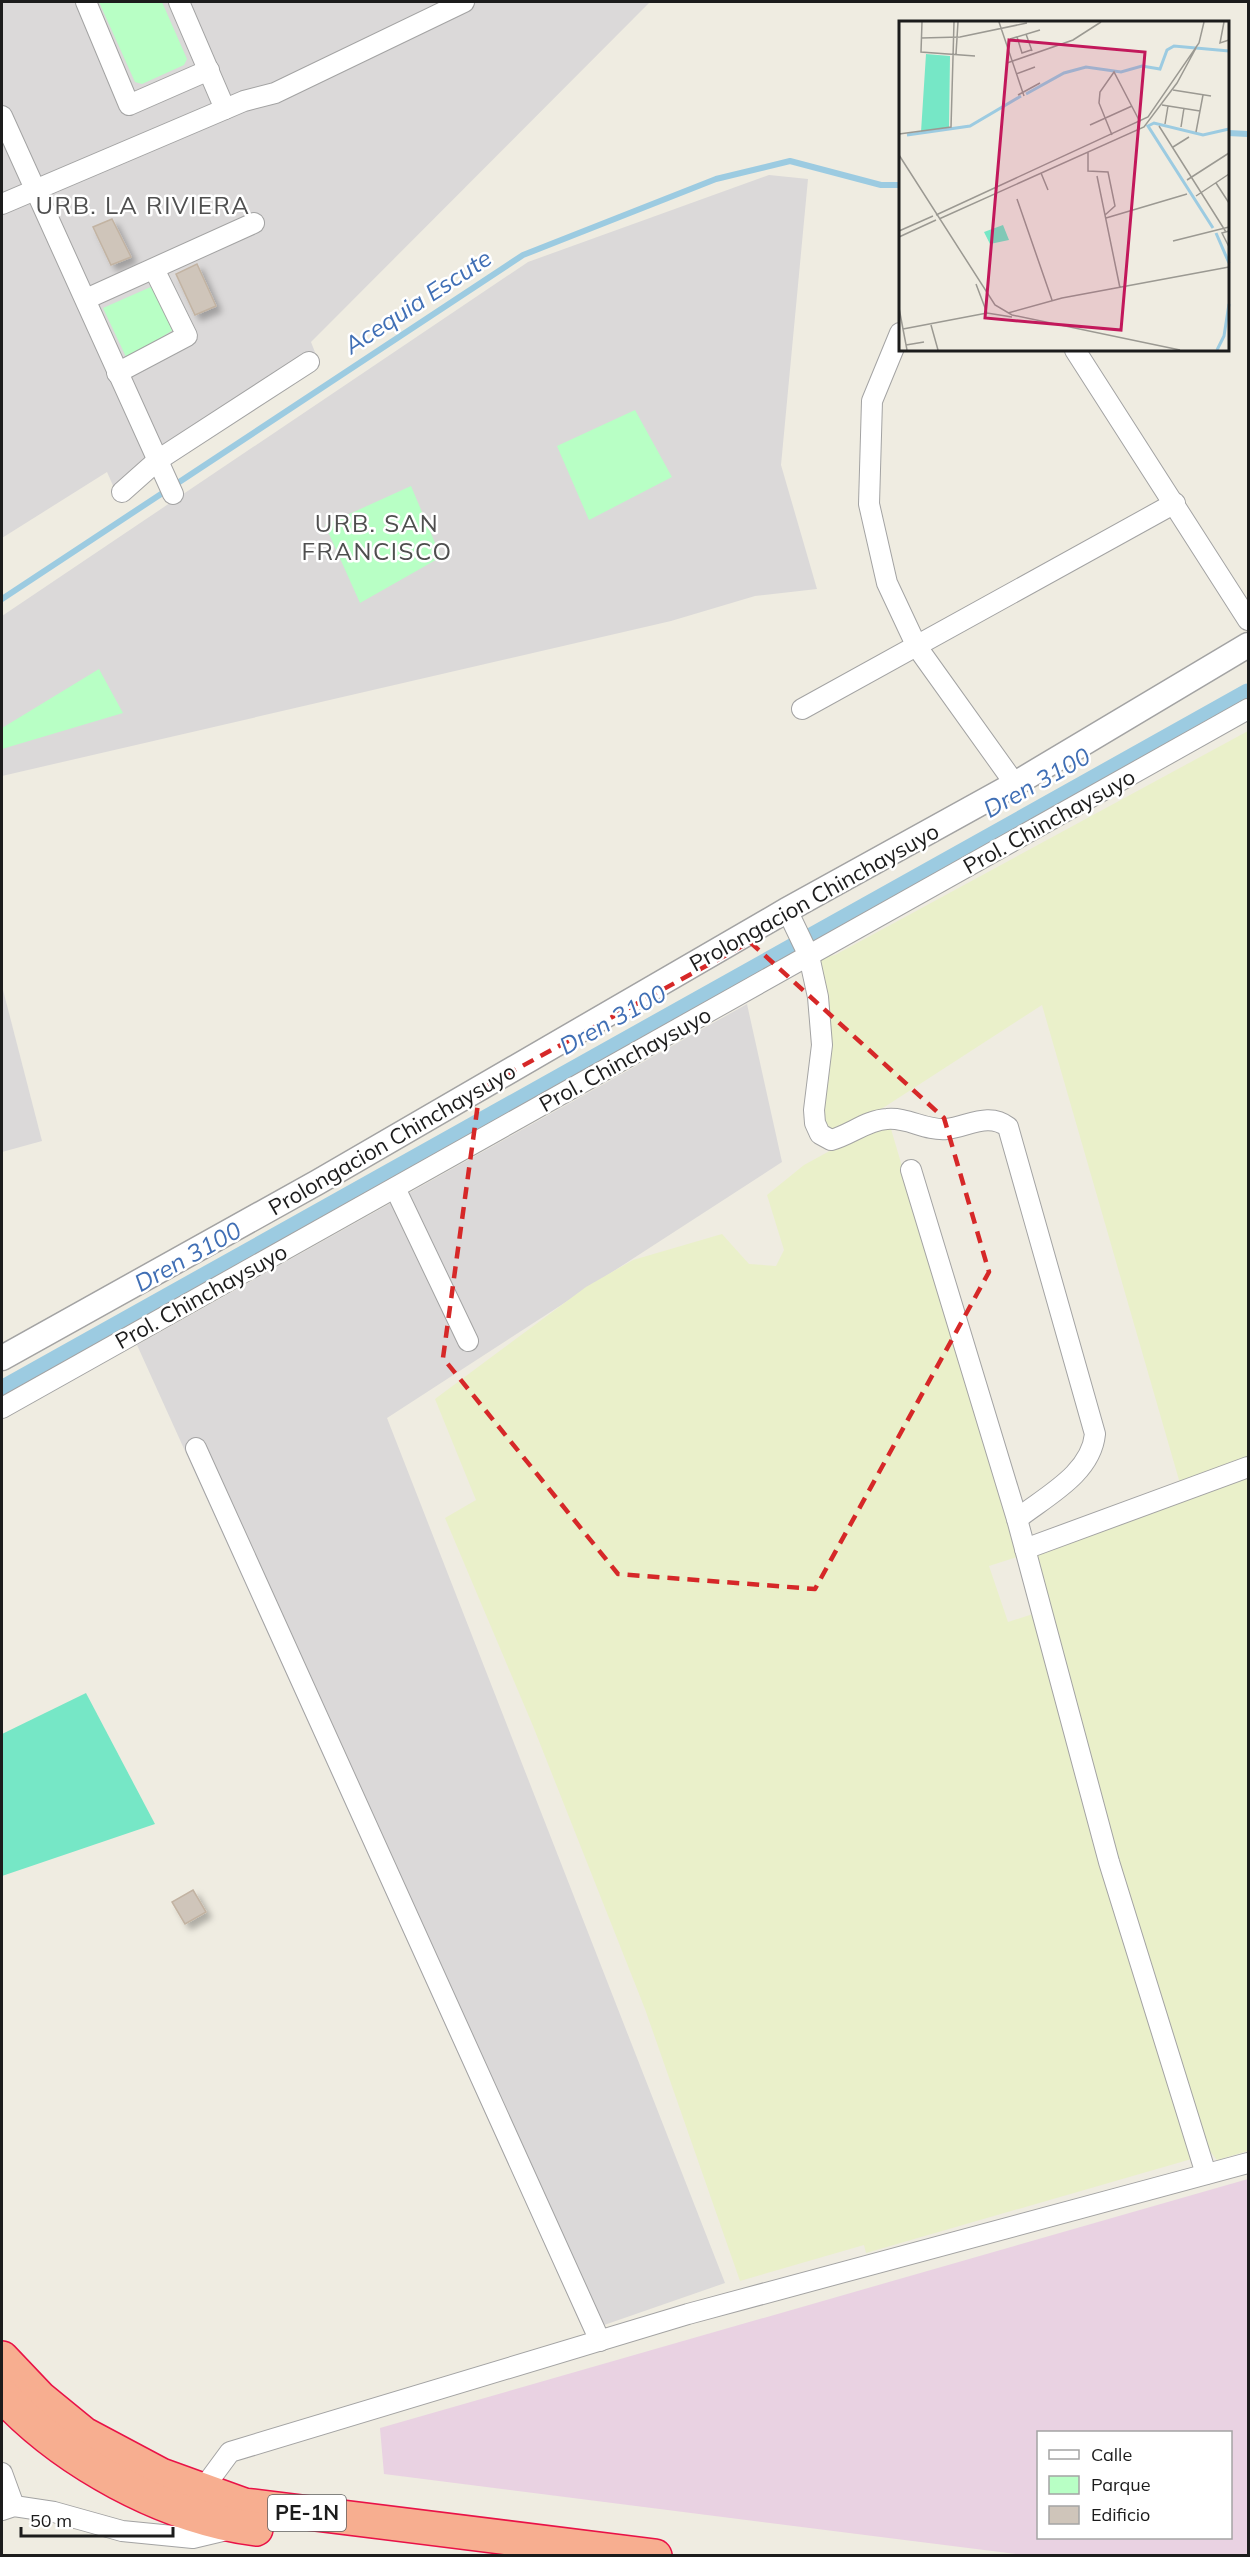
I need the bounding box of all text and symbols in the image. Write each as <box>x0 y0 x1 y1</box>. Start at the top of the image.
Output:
inset map <box>899 21 1229 351</box>
district label: URB. LA RIVIERA <box>36 190 250 220</box>
water label: Acequia Escute <box>337 242 497 361</box>
district label: URB. SAN FRANCISCO <box>302 508 452 566</box>
water label: Dren 3100 <box>978 740 1096 824</box>
street label: Prol. Chinchaysuyo <box>958 762 1140 880</box>
street label: Prolongacion Chinchaysuyo <box>684 817 944 977</box>
water label: Dren 3100 <box>554 977 672 1061</box>
street label: Prol. Chinchaysuyo <box>534 1000 716 1118</box>
street label: Prolongacion Chinchaysuyo <box>263 1057 521 1221</box>
water label: Dren 3100 <box>129 1214 247 1298</box>
street label: Prol. Chinchaysuyo <box>110 1237 292 1355</box>
legend <box>1037 2431 1232 2539</box>
text: Calle <box>1091 2443 1132 2466</box>
text: Parque <box>1091 2473 1150 2496</box>
road number: PE-1N <box>268 2495 346 2531</box>
scale bar <box>21 2500 172 2538</box>
text: Edificio <box>1091 2503 1150 2526</box>
text: 50 m <box>30 2509 72 2532</box>

